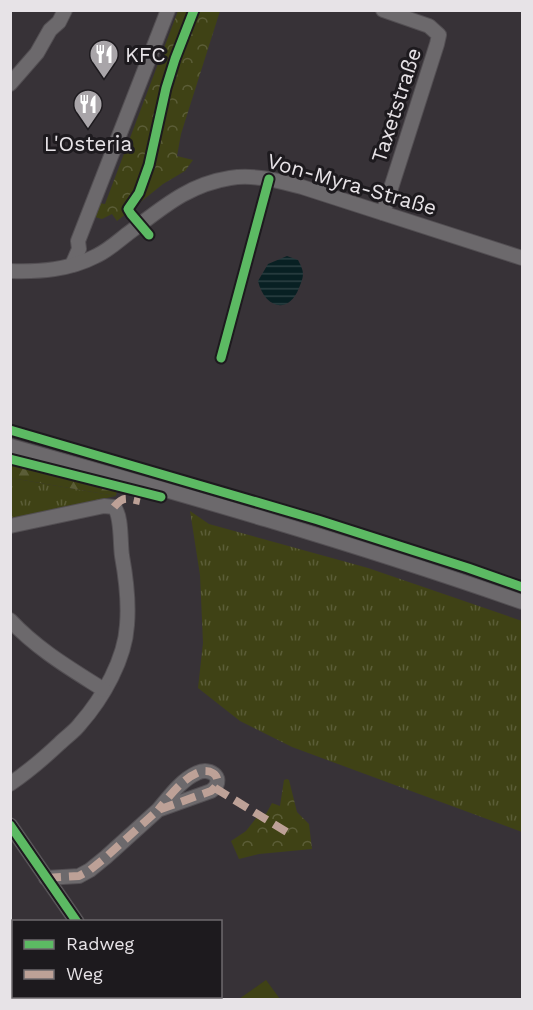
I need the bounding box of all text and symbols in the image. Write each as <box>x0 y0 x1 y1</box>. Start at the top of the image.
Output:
restaurant icon: KFC <box>88 38 120 80</box>
place label: KFC <box>125 42 166 67</box>
street label: Taxetstraße <box>366 45 426 165</box>
restaurant icon: L'Osteria <box>72 88 104 130</box>
place label: L'Osteria <box>44 131 132 156</box>
street label: Von-Myra-Straße <box>264 148 440 220</box>
legend <box>12 920 222 998</box>
text: Radweg <box>66 933 135 954</box>
text: Weg <box>66 963 103 984</box>

